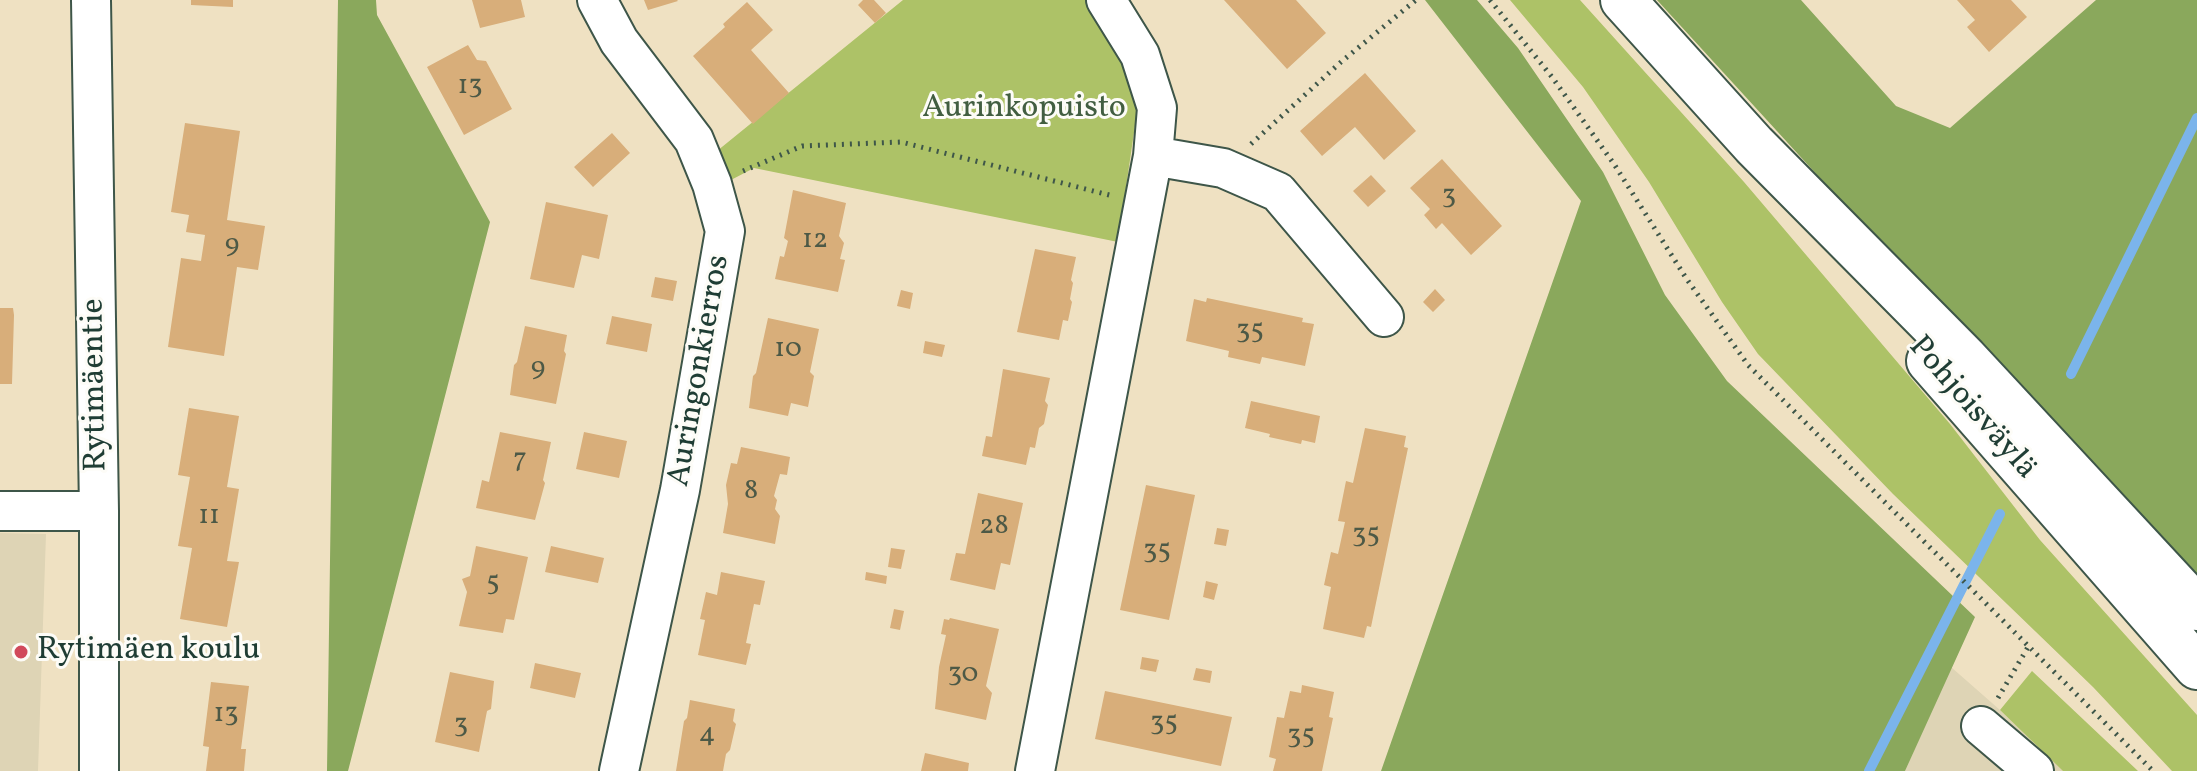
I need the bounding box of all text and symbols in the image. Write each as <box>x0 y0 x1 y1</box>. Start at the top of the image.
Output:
house number: 13 <box>457 71 483 105</box>
park label: Aurinkopuisto <box>922 91 1126 129</box>
house number: 3 <box>1442 181 1456 215</box>
house number: 12 <box>802 225 828 259</box>
house number: 9 <box>225 230 239 264</box>
street label: Auringonkierros <box>662 252 740 490</box>
street label: Rytimäentie <box>76 298 118 472</box>
house number: 35 <box>1236 316 1264 350</box>
street label: Pohjoisväylä <box>1898 330 2044 488</box>
house number: 10 <box>774 334 802 368</box>
house number: 9 <box>531 353 545 387</box>
house number: 7 <box>513 444 527 478</box>
house number: 8 <box>744 476 758 510</box>
house number: 11 <box>198 501 220 535</box>
house number: 28 <box>979 511 1009 545</box>
house number: 35 <box>1352 520 1380 554</box>
house number: 35 <box>1143 536 1171 570</box>
house number: 5 <box>486 568 500 602</box>
place label: Rytimäen koulu <box>37 633 260 671</box>
marker: Rytimäen koulu <box>12 643 30 661</box>
house number: 30 <box>948 659 978 693</box>
house number: 13 <box>213 699 239 733</box>
house number: 35 <box>1150 708 1178 742</box>
house number: 3 <box>454 710 468 744</box>
house number: 4 <box>699 719 715 753</box>
house number: 35 <box>1287 721 1315 755</box>

